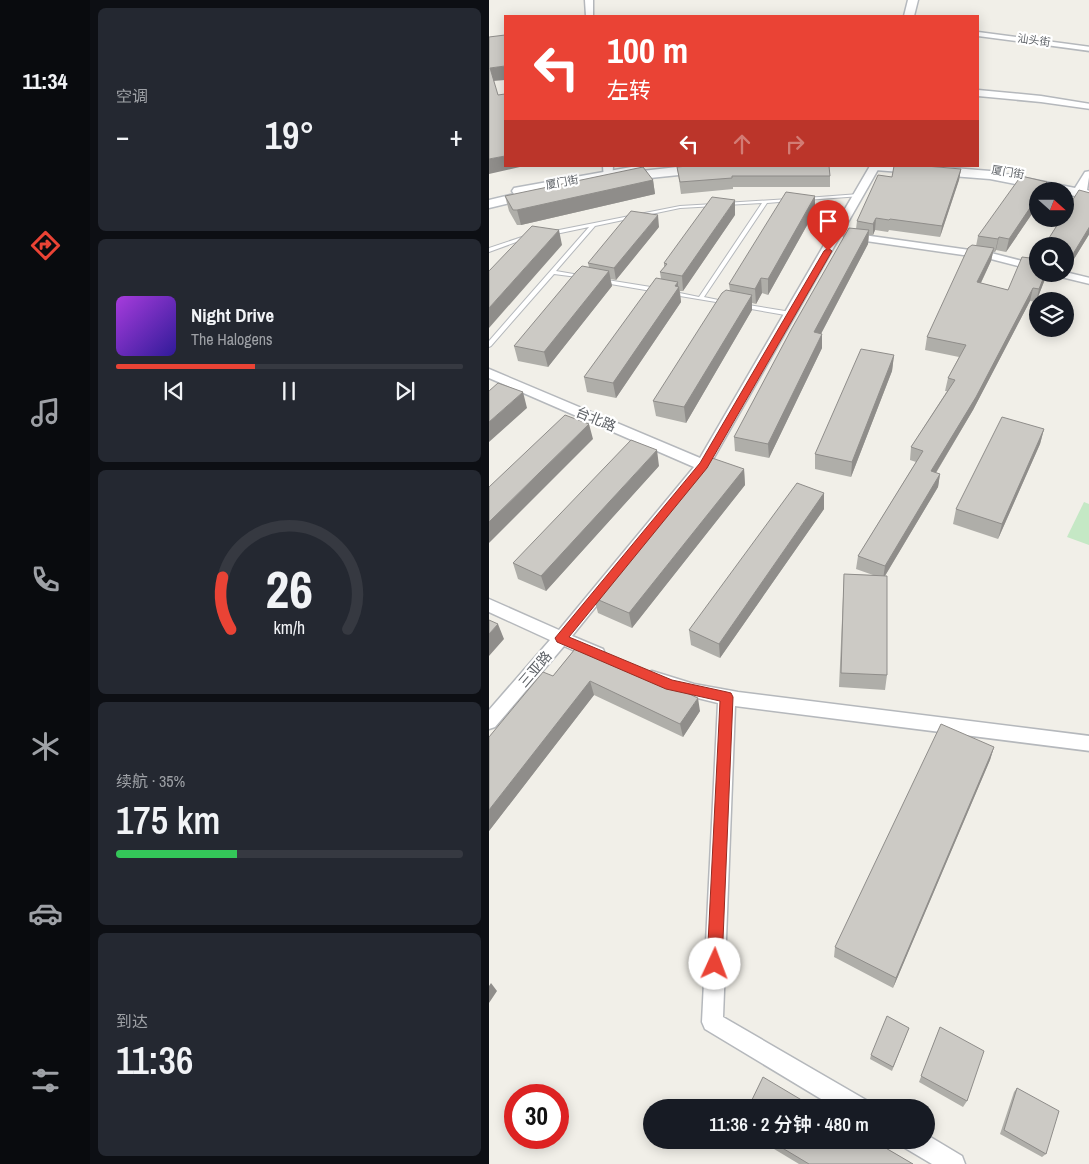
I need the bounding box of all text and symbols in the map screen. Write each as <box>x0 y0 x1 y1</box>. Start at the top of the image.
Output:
text: 100 m <box>607 27 688 74</box>
street label: 汕头街 <box>1017 31 1051 49</box>
icon: left <box>524 35 589 100</box>
text: 11:34 <box>22 66 68 96</box>
text: 左转 <box>607 75 651 105</box>
text: 空调 <box>116 85 148 107</box>
text: 19° <box>265 110 314 161</box>
text: − <box>116 117 129 155</box>
text: + <box>450 117 463 155</box>
icon: left <box>675 130 703 158</box>
icon: ahead <box>728 130 756 158</box>
icon: right <box>781 130 809 158</box>
street label: 厦门街 <box>991 163 1025 181</box>
street label: 厦门街 <box>544 172 580 192</box>
north arrow <box>1029 182 1074 228</box>
map controls <box>1029 182 1074 337</box>
pin <box>807 200 849 251</box>
icon: arrive <box>814 207 842 235</box>
icon: directions <box>28 228 63 263</box>
button: search <box>1029 237 1074 282</box>
button: layers <box>1029 292 1074 337</box>
text: Night Drive <box>191 302 274 328</box>
text: The Halogens <box>191 328 273 350</box>
icon: previous <box>160 377 188 405</box>
icon: pause <box>275 377 303 405</box>
icon: next <box>391 377 419 405</box>
icon: music <box>28 395 63 430</box>
street label: 台北路 <box>573 403 619 435</box>
text: 26 <box>266 554 313 624</box>
icon: phone <box>28 562 63 597</box>
text: km/h <box>274 616 305 640</box>
street label: 三亚路 <box>514 647 556 691</box>
icon: climate <box>28 729 63 764</box>
text: 续航 · 35% <box>116 770 185 792</box>
text: 175 km <box>116 795 220 846</box>
icon: car <box>28 896 63 931</box>
position arrow <box>688 937 740 989</box>
text: 到达 <box>116 1010 148 1032</box>
text: 11:36 <box>116 1035 193 1086</box>
icon: filters <box>28 1063 63 1098</box>
speed limit sign: 30 <box>504 1084 569 1149</box>
text: 11:36 · 2 分钟 · 480 m <box>709 1111 869 1137</box>

